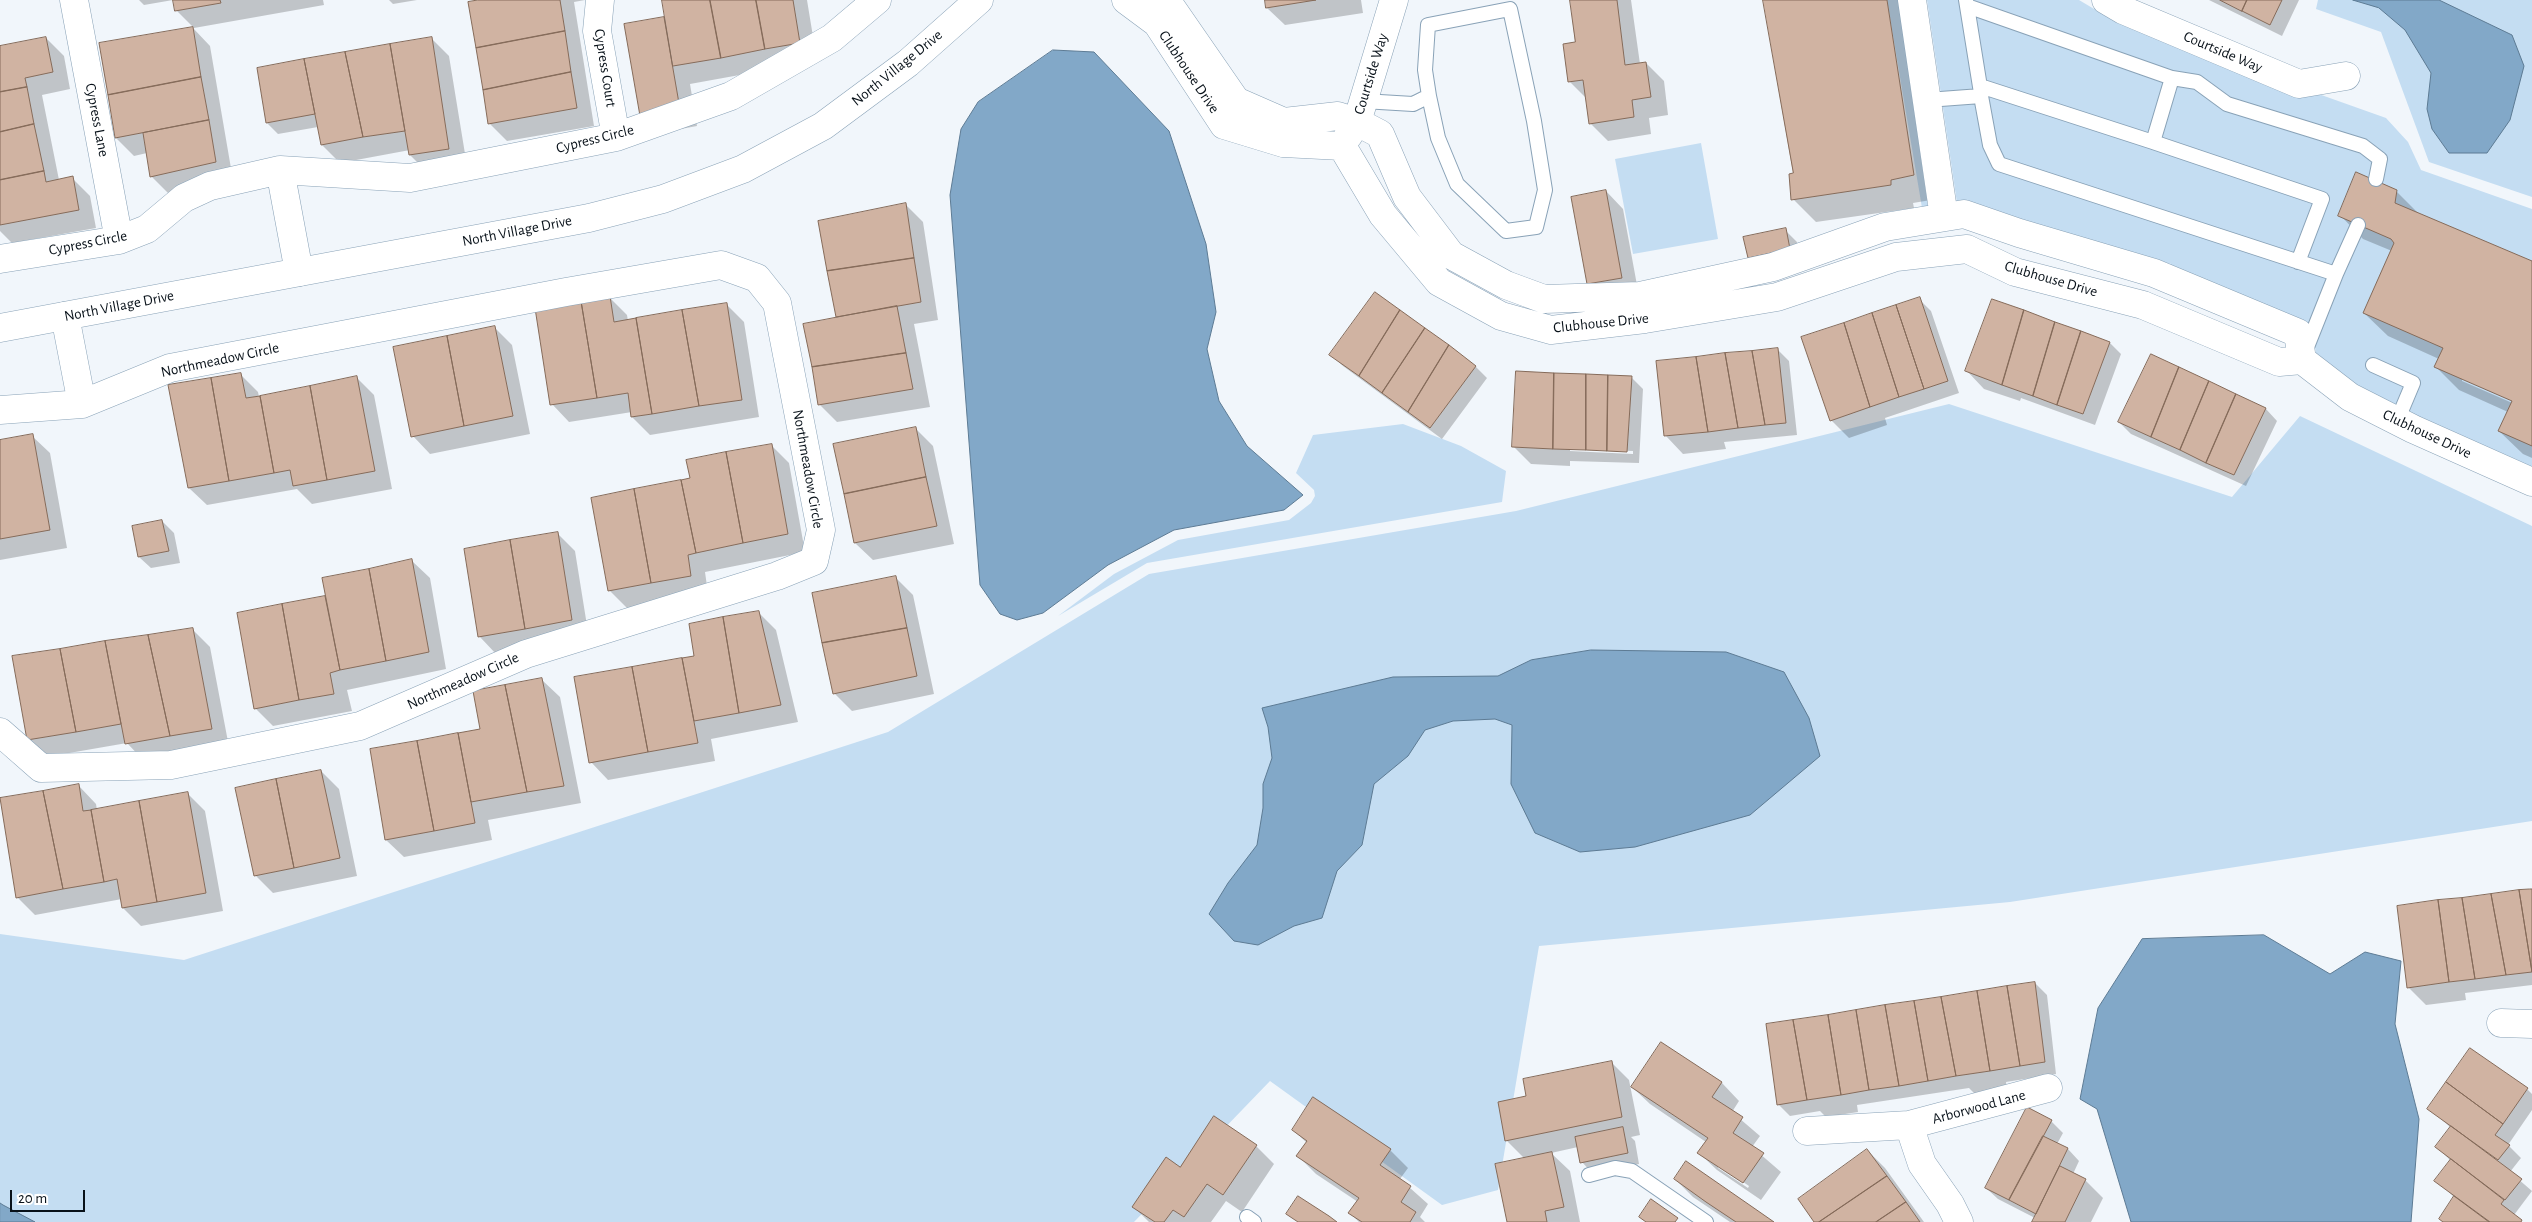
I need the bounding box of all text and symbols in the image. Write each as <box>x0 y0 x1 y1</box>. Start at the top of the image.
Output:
street label: North Village Drive <box>848 26 946 110</box>
street label: Clubhouse Drive <box>1155 27 1223 117</box>
street label: Courtside Way <box>2181 27 2265 77</box>
street label: Cypress Court <box>590 28 620 108</box>
street label: Courtside Way <box>1350 31 1392 117</box>
street label: Cypress Lane <box>81 82 113 158</box>
street label: Cypress Circle <box>554 121 636 157</box>
street label: North Village Drive <box>461 212 573 250</box>
street label: Cypress Circle <box>47 227 129 259</box>
street label: Clubhouse Drive <box>2002 257 2100 301</box>
street label: North Village Drive <box>63 287 175 325</box>
street label: Clubhouse Drive <box>1552 309 1650 337</box>
street label: Northmeadow Circle <box>159 339 281 381</box>
street label: Clubhouse Drive <box>2380 406 2474 462</box>
street label: Northmeadow Circle <box>789 408 827 530</box>
street label: Northmeadow Circle <box>404 648 522 714</box>
street label: Arborwood Lane <box>1930 1086 2028 1128</box>
scale bar <box>12 1180 88 1212</box>
text: 20 m <box>18 1191 47 1206</box>

